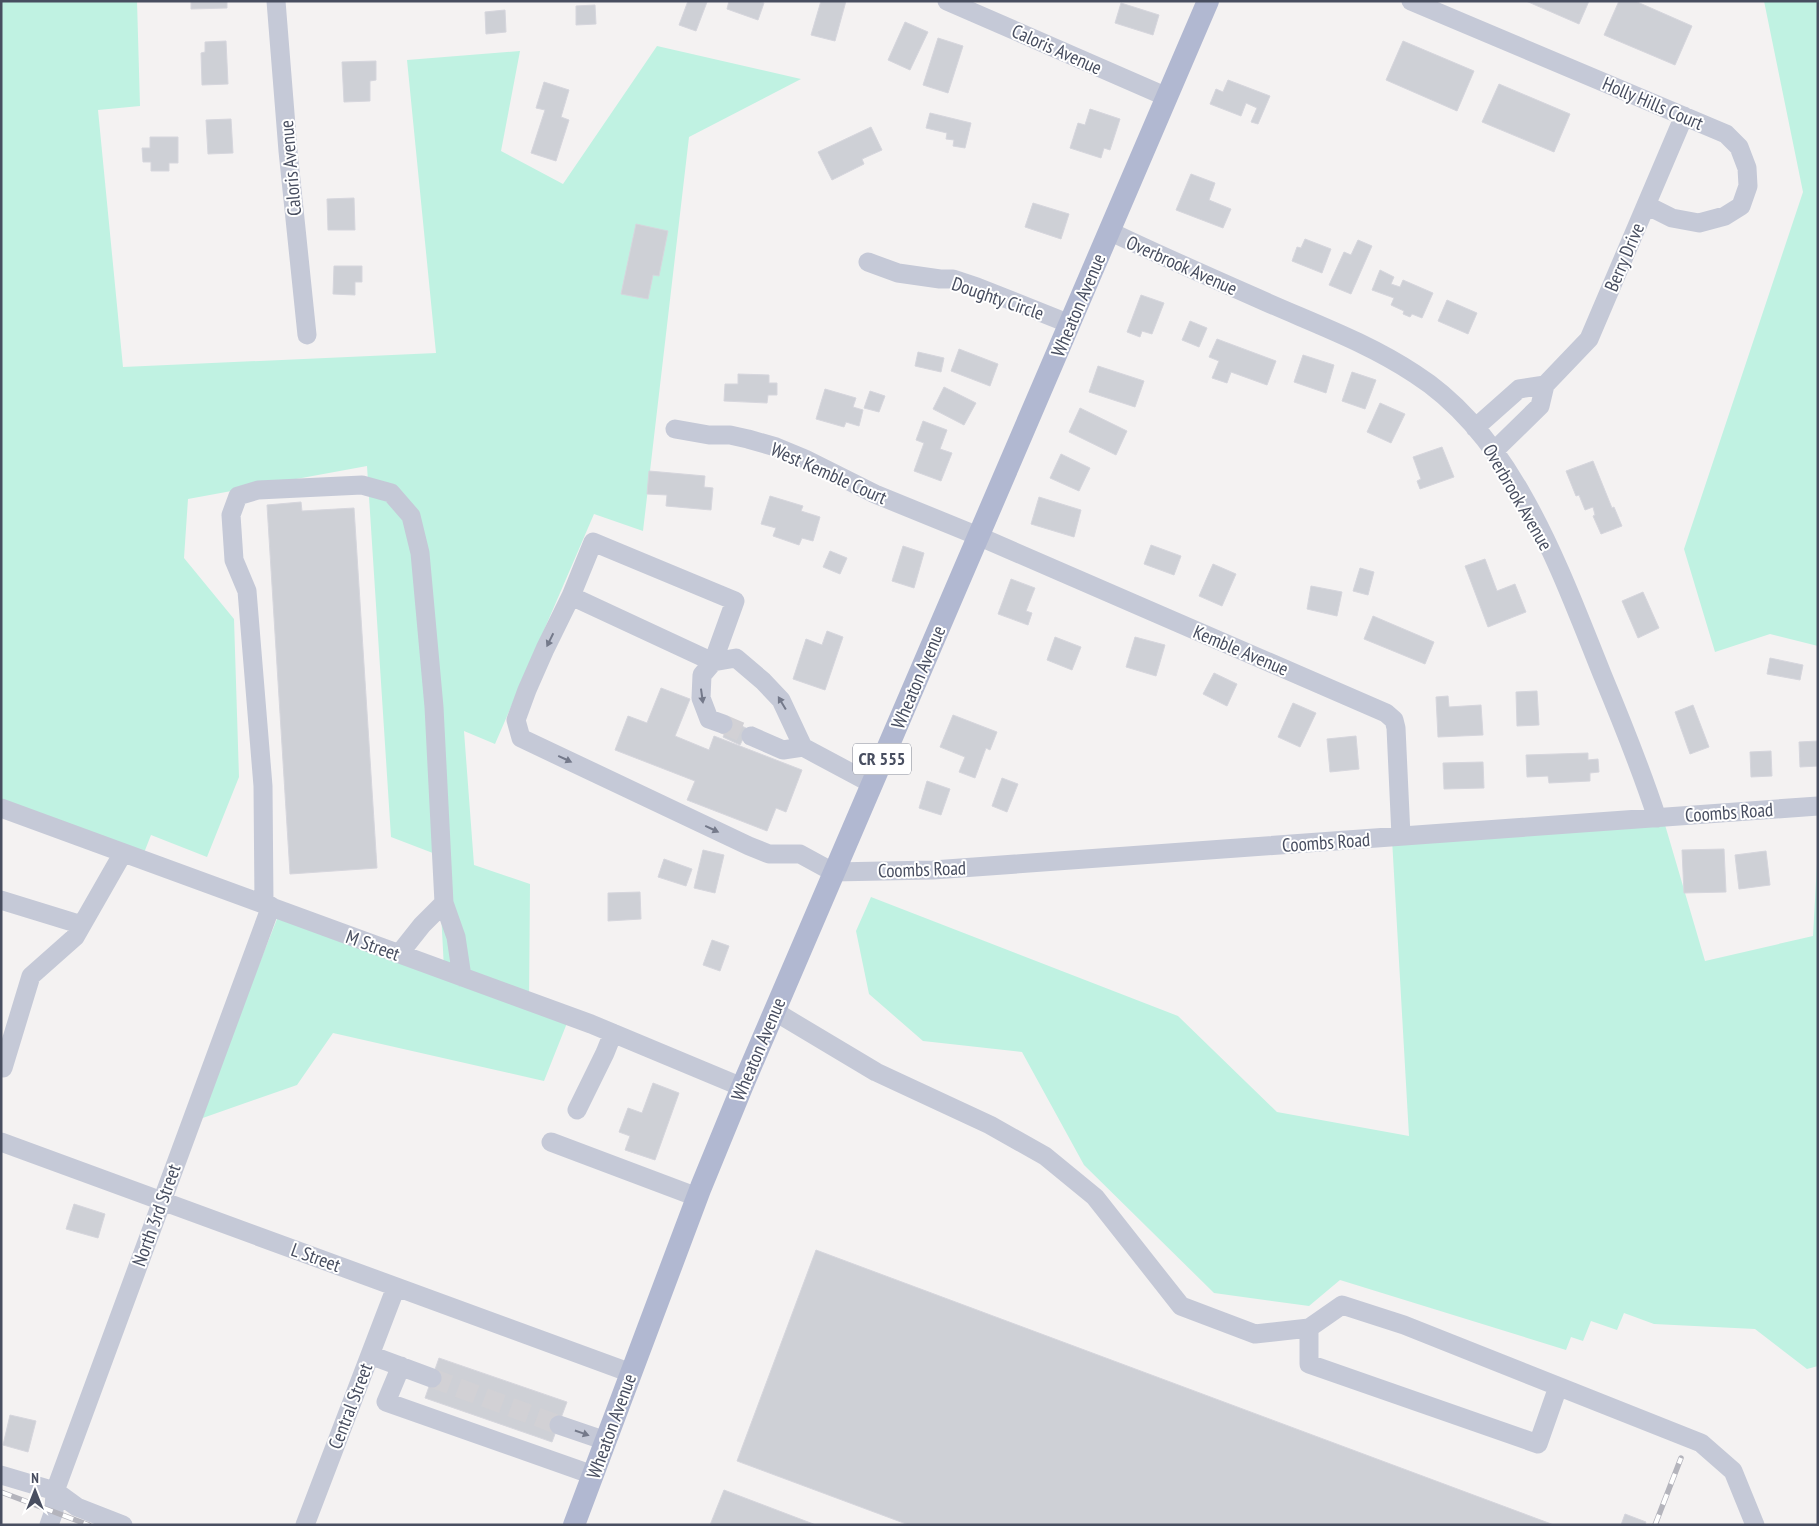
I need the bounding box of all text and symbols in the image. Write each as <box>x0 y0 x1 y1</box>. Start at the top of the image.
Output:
street label: Caloris Avenue <box>1008 19 1106 80</box>
street label: Holly Hills Court <box>1599 71 1708 135</box>
street label: Caloris Avenue <box>274 119 306 217</box>
street label: Berry Drive <box>1599 219 1649 295</box>
street label: Overbrook Avenue <box>1123 230 1241 300</box>
street label: Wheaton Avenue <box>1046 250 1111 360</box>
street label: Doughty Circle <box>949 271 1047 325</box>
street label: West Kemble Court <box>767 437 891 510</box>
street label: Overbrook Avenue <box>1478 439 1558 555</box>
street label: Kemble Avenue <box>1190 619 1292 681</box>
street label: Wheaton Avenue <box>886 622 951 732</box>
one-way arrow <box>546 632 554 647</box>
one-way arrow <box>698 689 706 705</box>
one-way arrow <box>777 697 786 710</box>
road number: CR 555 <box>853 744 911 774</box>
one-way arrow <box>558 755 572 763</box>
street label: Coombs Road <box>1684 797 1774 827</box>
one-way arrow <box>705 825 719 833</box>
street label: Coombs Road <box>1281 827 1371 857</box>
street label: Coombs Road <box>878 855 966 883</box>
street label: M Street <box>343 924 404 966</box>
street label: Wheaton Avenue <box>726 994 791 1104</box>
street label: North 3rd Street <box>126 1160 186 1269</box>
street label: L Street <box>288 1237 345 1277</box>
street label: Central Street <box>323 1359 378 1452</box>
street label: Wheaton Avenue <box>581 1370 641 1482</box>
one-way arrow <box>575 1429 590 1437</box>
north arrow <box>10 1466 60 1516</box>
text: N <box>31 1469 39 1487</box>

